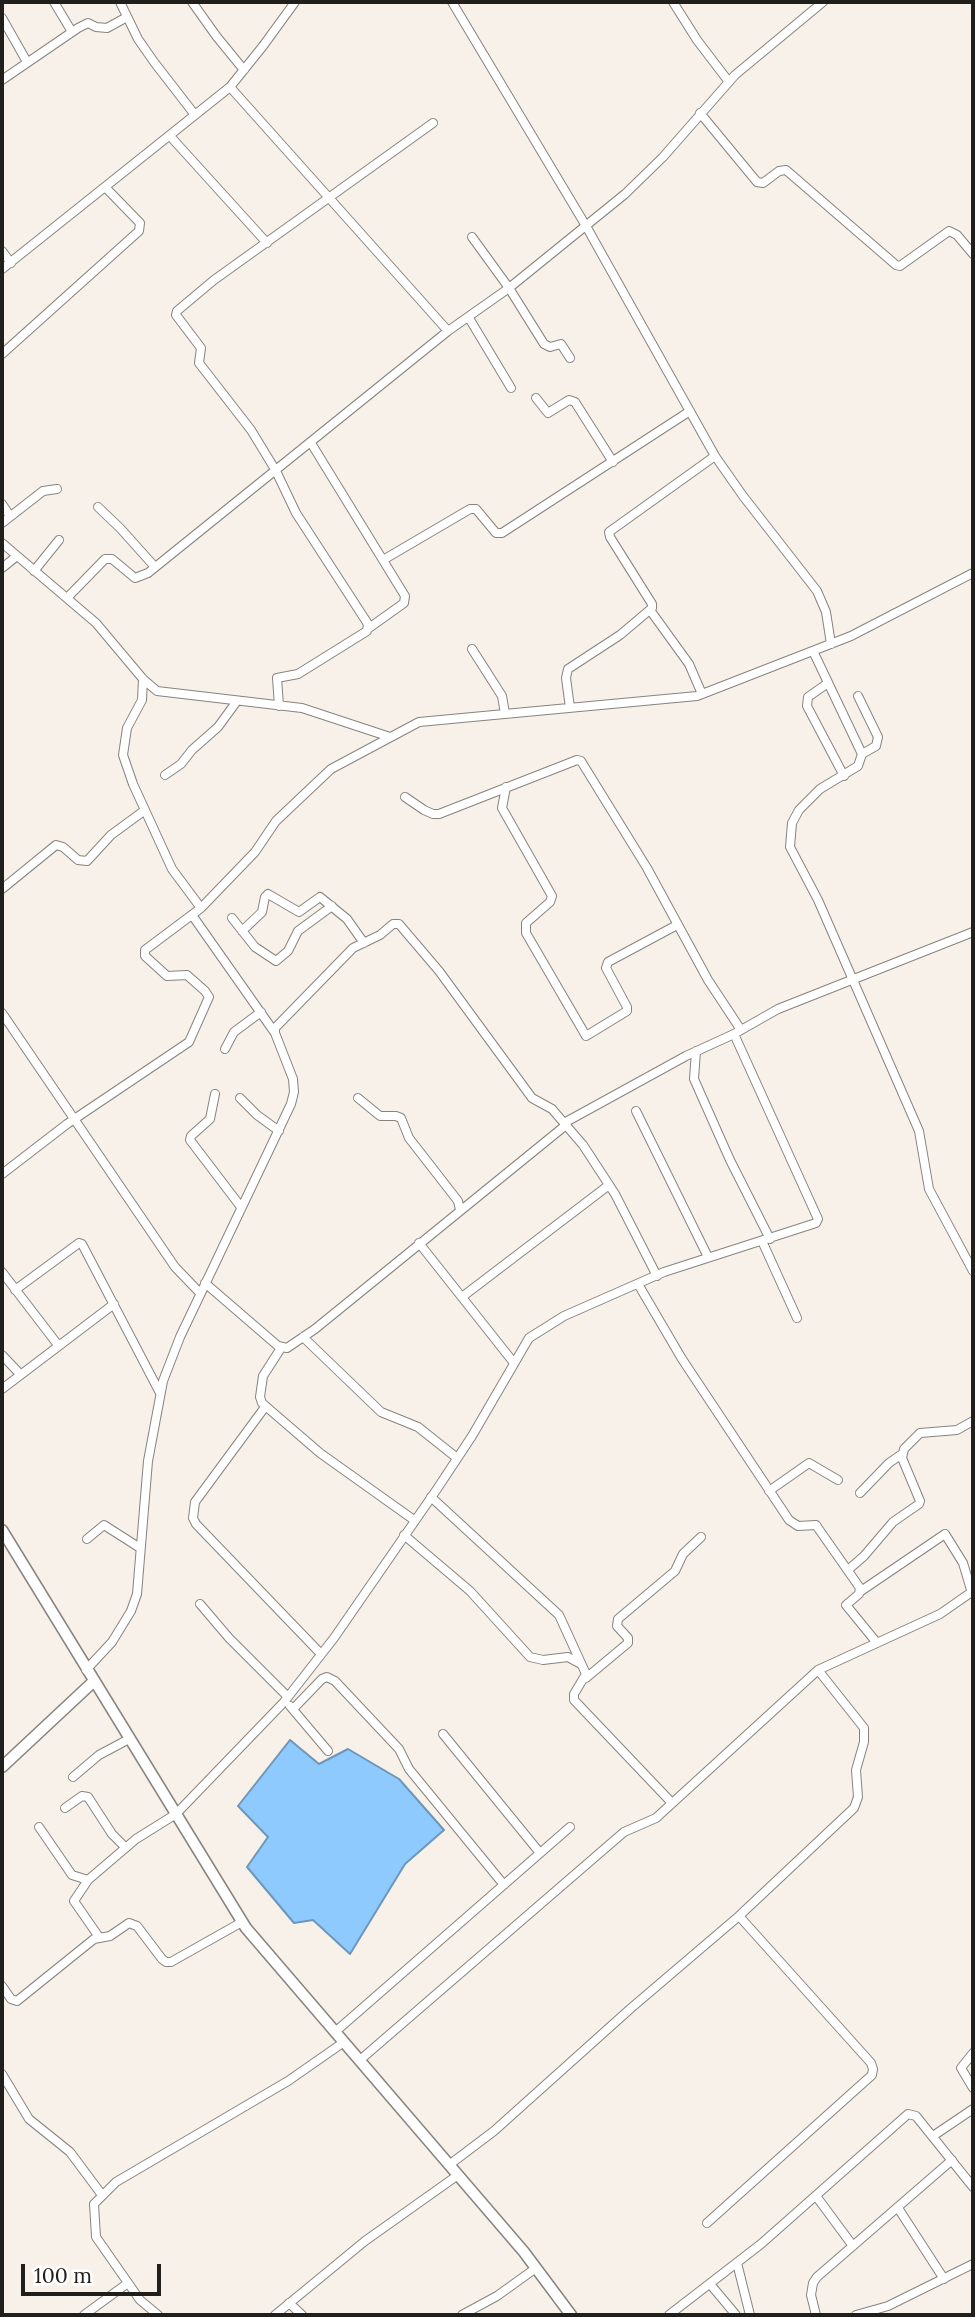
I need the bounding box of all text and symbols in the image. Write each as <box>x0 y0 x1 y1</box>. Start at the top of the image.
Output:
scale bar <box>24 2250 164 2294</box>
text: 100 m <box>34 2262 92 2289</box>

